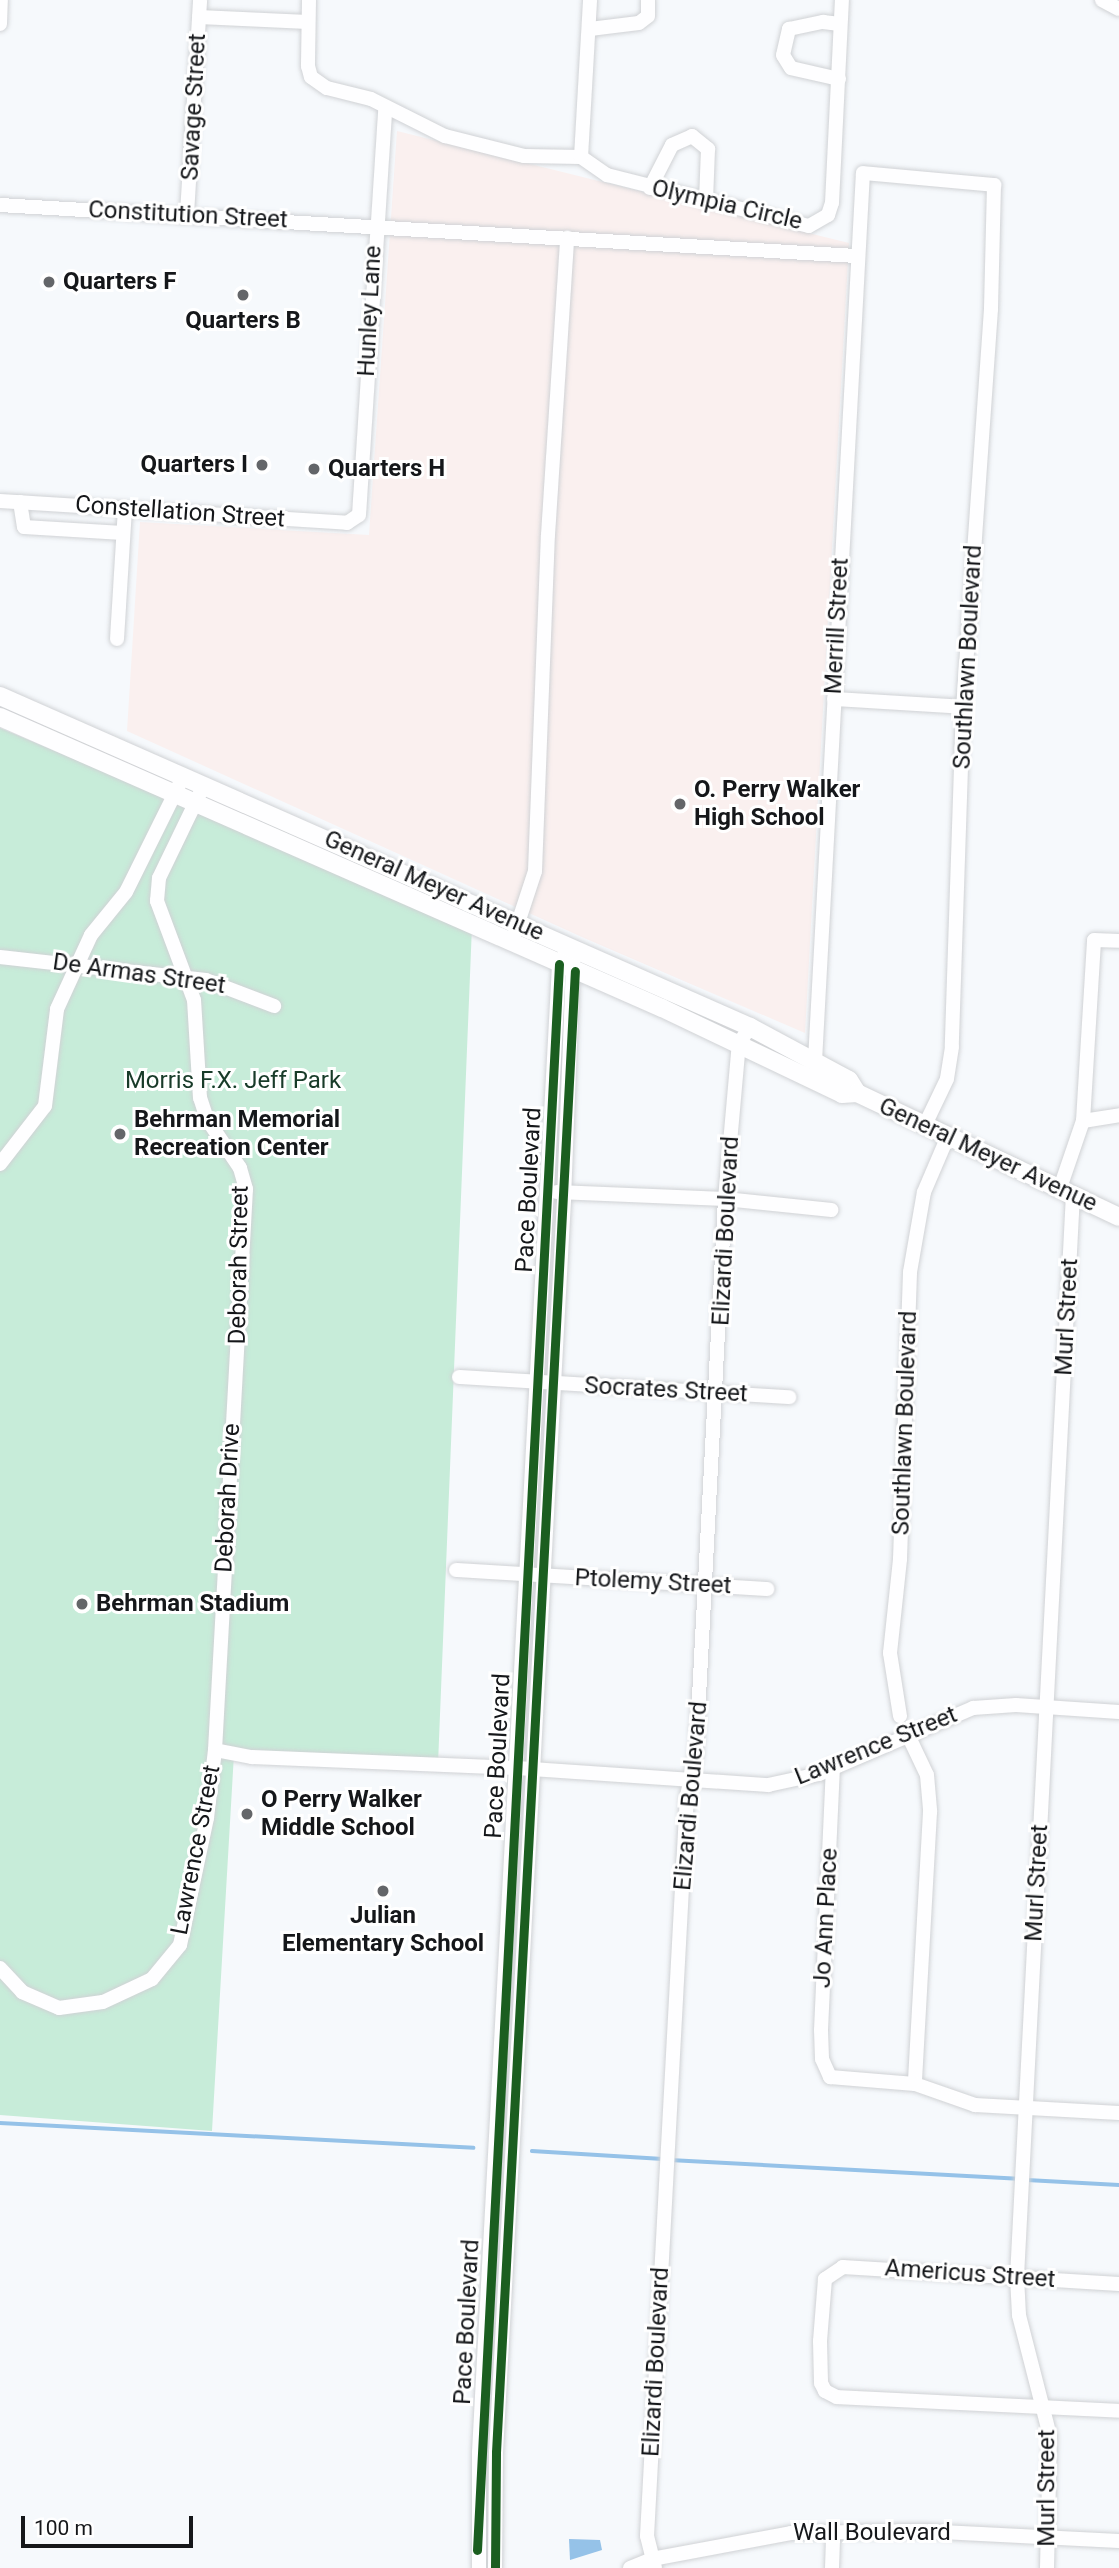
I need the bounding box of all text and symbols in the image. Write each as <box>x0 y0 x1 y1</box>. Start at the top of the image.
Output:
street label: Savage Street <box>176 33 212 181</box>
street label: Olympia Circle <box>649 174 805 236</box>
street label: Constitution Street <box>88 195 288 235</box>
street label: Hunley Lane <box>352 245 388 377</box>
place label: Quarters F <box>63 268 177 296</box>
marker: Quarters F <box>41 274 57 290</box>
marker: Quarters B <box>235 287 251 303</box>
place label: Quarters B <box>185 307 301 335</box>
place label: Quarters I <box>141 451 248 479</box>
place label: Quarters H <box>328 455 445 483</box>
marker: Quarters I <box>254 457 270 473</box>
marker: Quarters H <box>306 461 322 477</box>
street label: Constellation Street <box>74 490 286 534</box>
street label: Southlawn Boulevard <box>948 544 988 770</box>
street label: Merrill Street <box>819 557 855 695</box>
place label: O. Perry Walker High School <box>694 776 860 832</box>
marker: O. Perry Walker High School <box>672 796 688 812</box>
street label: General Meyer Avenue <box>320 825 548 947</box>
street label: De Armas Street <box>51 948 227 1000</box>
park label: Morris F.X. Jeff Park <box>125 1067 341 1095</box>
street label: General Meyer Avenue <box>874 1092 1102 1218</box>
place label: Behrman Memorial Recreation Center <box>134 1106 340 1162</box>
street label: Pace Boulevard <box>510 1107 548 1273</box>
marker: Behrman Memorial Recreation Center <box>112 1126 128 1142</box>
street label: Elizardi Boulevard <box>707 1136 745 1326</box>
street label: Deborah Street <box>223 1185 255 1345</box>
street label: Murl Street <box>1050 1258 1084 1376</box>
street label: Southlawn Boulevard <box>887 1310 923 1536</box>
street label: Socrates Street <box>584 1371 748 1409</box>
street label: Deborah Drive <box>210 1423 246 1573</box>
street label: Ptolemy Street <box>574 1564 732 1600</box>
place label: Behrman Stadium <box>96 1590 289 1618</box>
marker: Behrman Stadium <box>74 1596 90 1612</box>
street label: Pace Boulevard <box>479 1673 517 1839</box>
street label: Elizardi Boulevard <box>668 1700 714 1892</box>
street label: Lawrence Street <box>791 1700 961 1792</box>
street label: Lawrence Street <box>165 1763 227 1937</box>
place label: O Perry Walker Middle School <box>261 1786 422 1842</box>
marker: O Perry Walker Middle School <box>239 1806 255 1822</box>
street label: Murl Street <box>1020 1824 1054 1942</box>
street label: Jo Ann Place <box>808 1847 844 1989</box>
marker: Julian Elementary School <box>375 1883 391 1899</box>
place label: Julian Elementary School <box>282 1902 484 1958</box>
street label: Pace Boulevard <box>448 2239 486 2405</box>
street label: Americus Street <box>884 2254 1056 2294</box>
street label: Elizardi Boulevard <box>637 2267 675 2457</box>
street label: Murl Street <box>1033 2429 1061 2547</box>
scale bar <box>24 2502 196 2546</box>
text: 100 m <box>34 2516 93 2540</box>
street label: Wall Boulevard <box>793 2519 951 2547</box>

